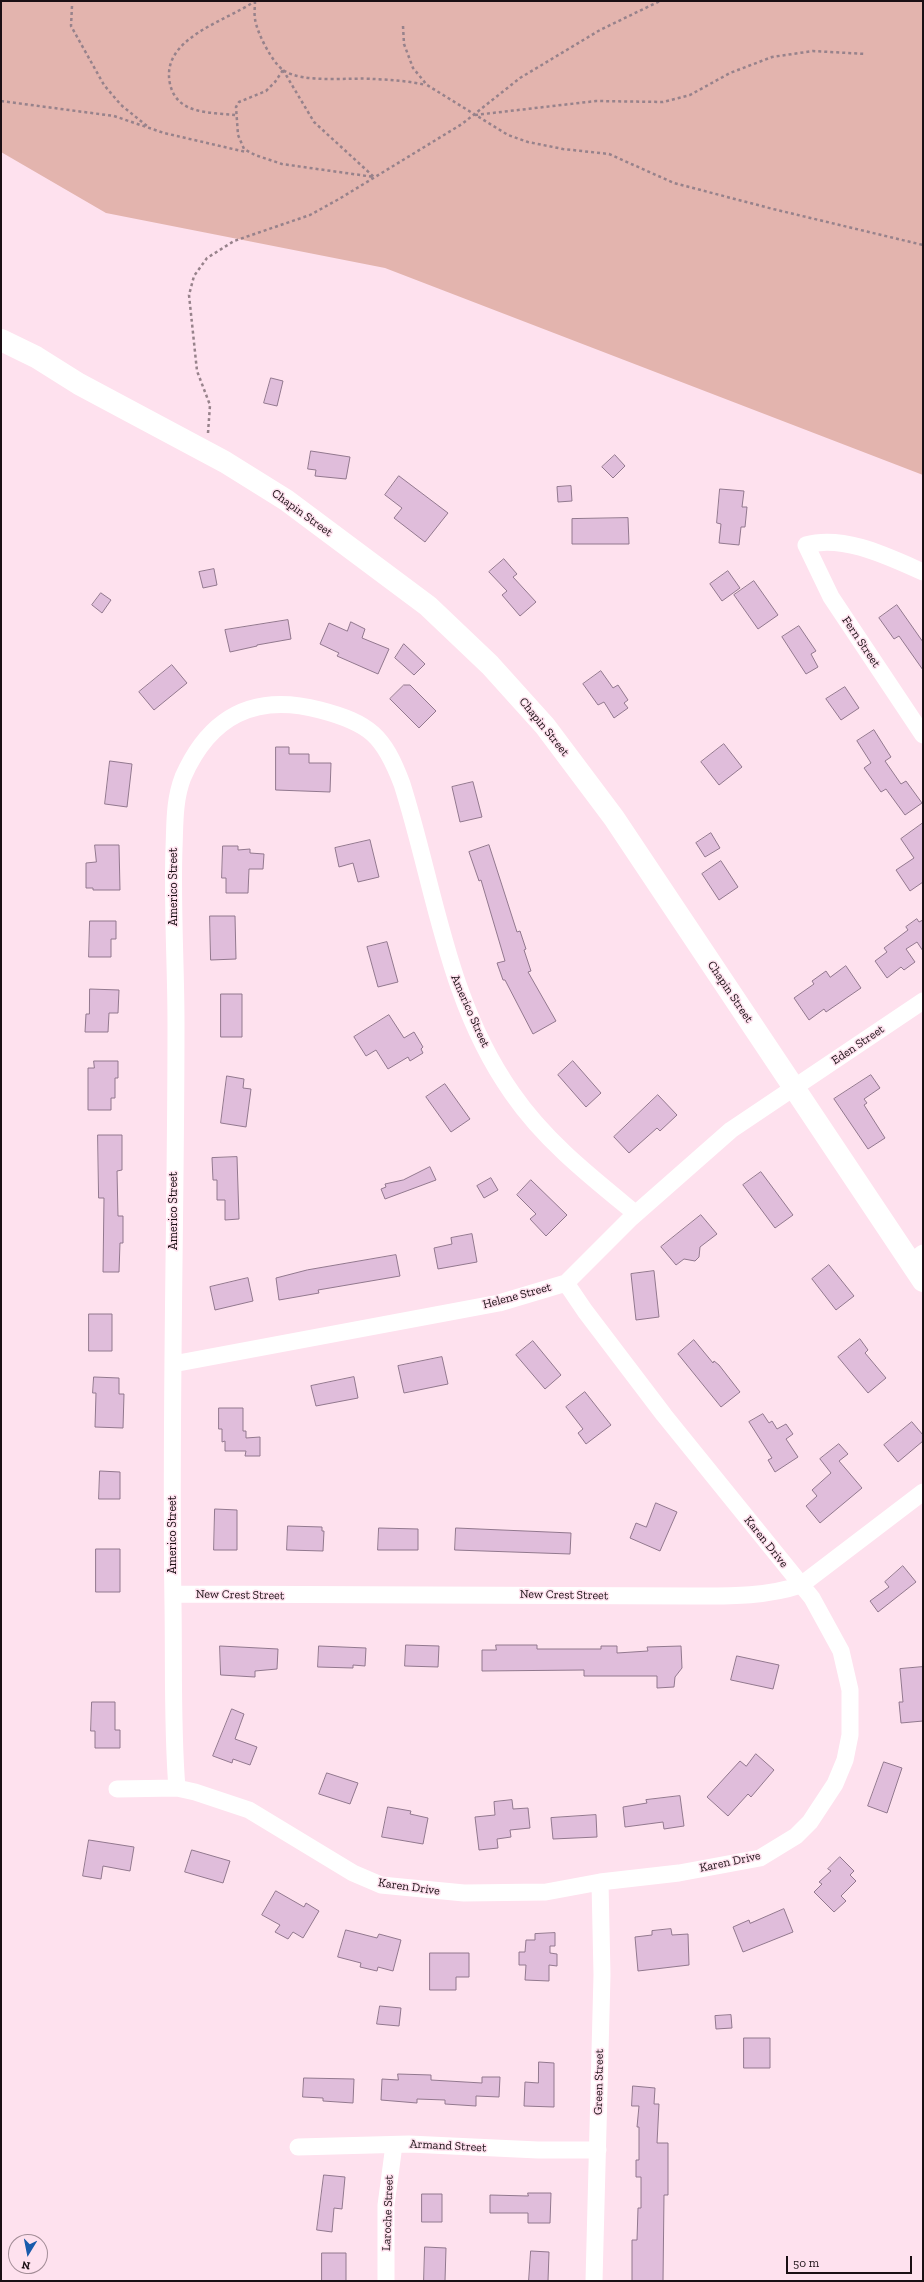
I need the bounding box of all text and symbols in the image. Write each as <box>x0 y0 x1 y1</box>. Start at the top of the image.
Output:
street label: Chapin Street <box>269 486 335 540</box>
street label: Fern Street <box>839 614 883 670</box>
street label: Chapin Street <box>516 695 572 759</box>
street label: Americo Street <box>167 848 181 926</box>
street label: Chapin Street <box>704 958 756 1026</box>
street label: Americo Street <box>448 972 492 1050</box>
street label: Eden Street <box>829 1022 887 1068</box>
street label: Americo Street <box>167 1172 181 1250</box>
street label: Helene Street <box>481 1280 553 1312</box>
street label: Americo Street <box>166 1496 180 1574</box>
street label: Karen Drive <box>741 1513 791 1571</box>
street label: New Crest Street <box>196 1587 284 1603</box>
street label: New Crest Street <box>520 1587 608 1603</box>
street label: Karen Drive <box>698 1849 762 1875</box>
street label: Karen Drive <box>377 1876 441 1898</box>
street label: Green Street <box>591 2049 607 2115</box>
street label: Armand Street <box>409 2137 487 2155</box>
street label: Laroche Street <box>379 2175 397 2251</box>
north arrow <box>8 2234 48 2274</box>
scale bar <box>788 2248 914 2274</box>
text: 50 m <box>793 2256 819 2270</box>
text: N <box>21 2258 31 2272</box>

